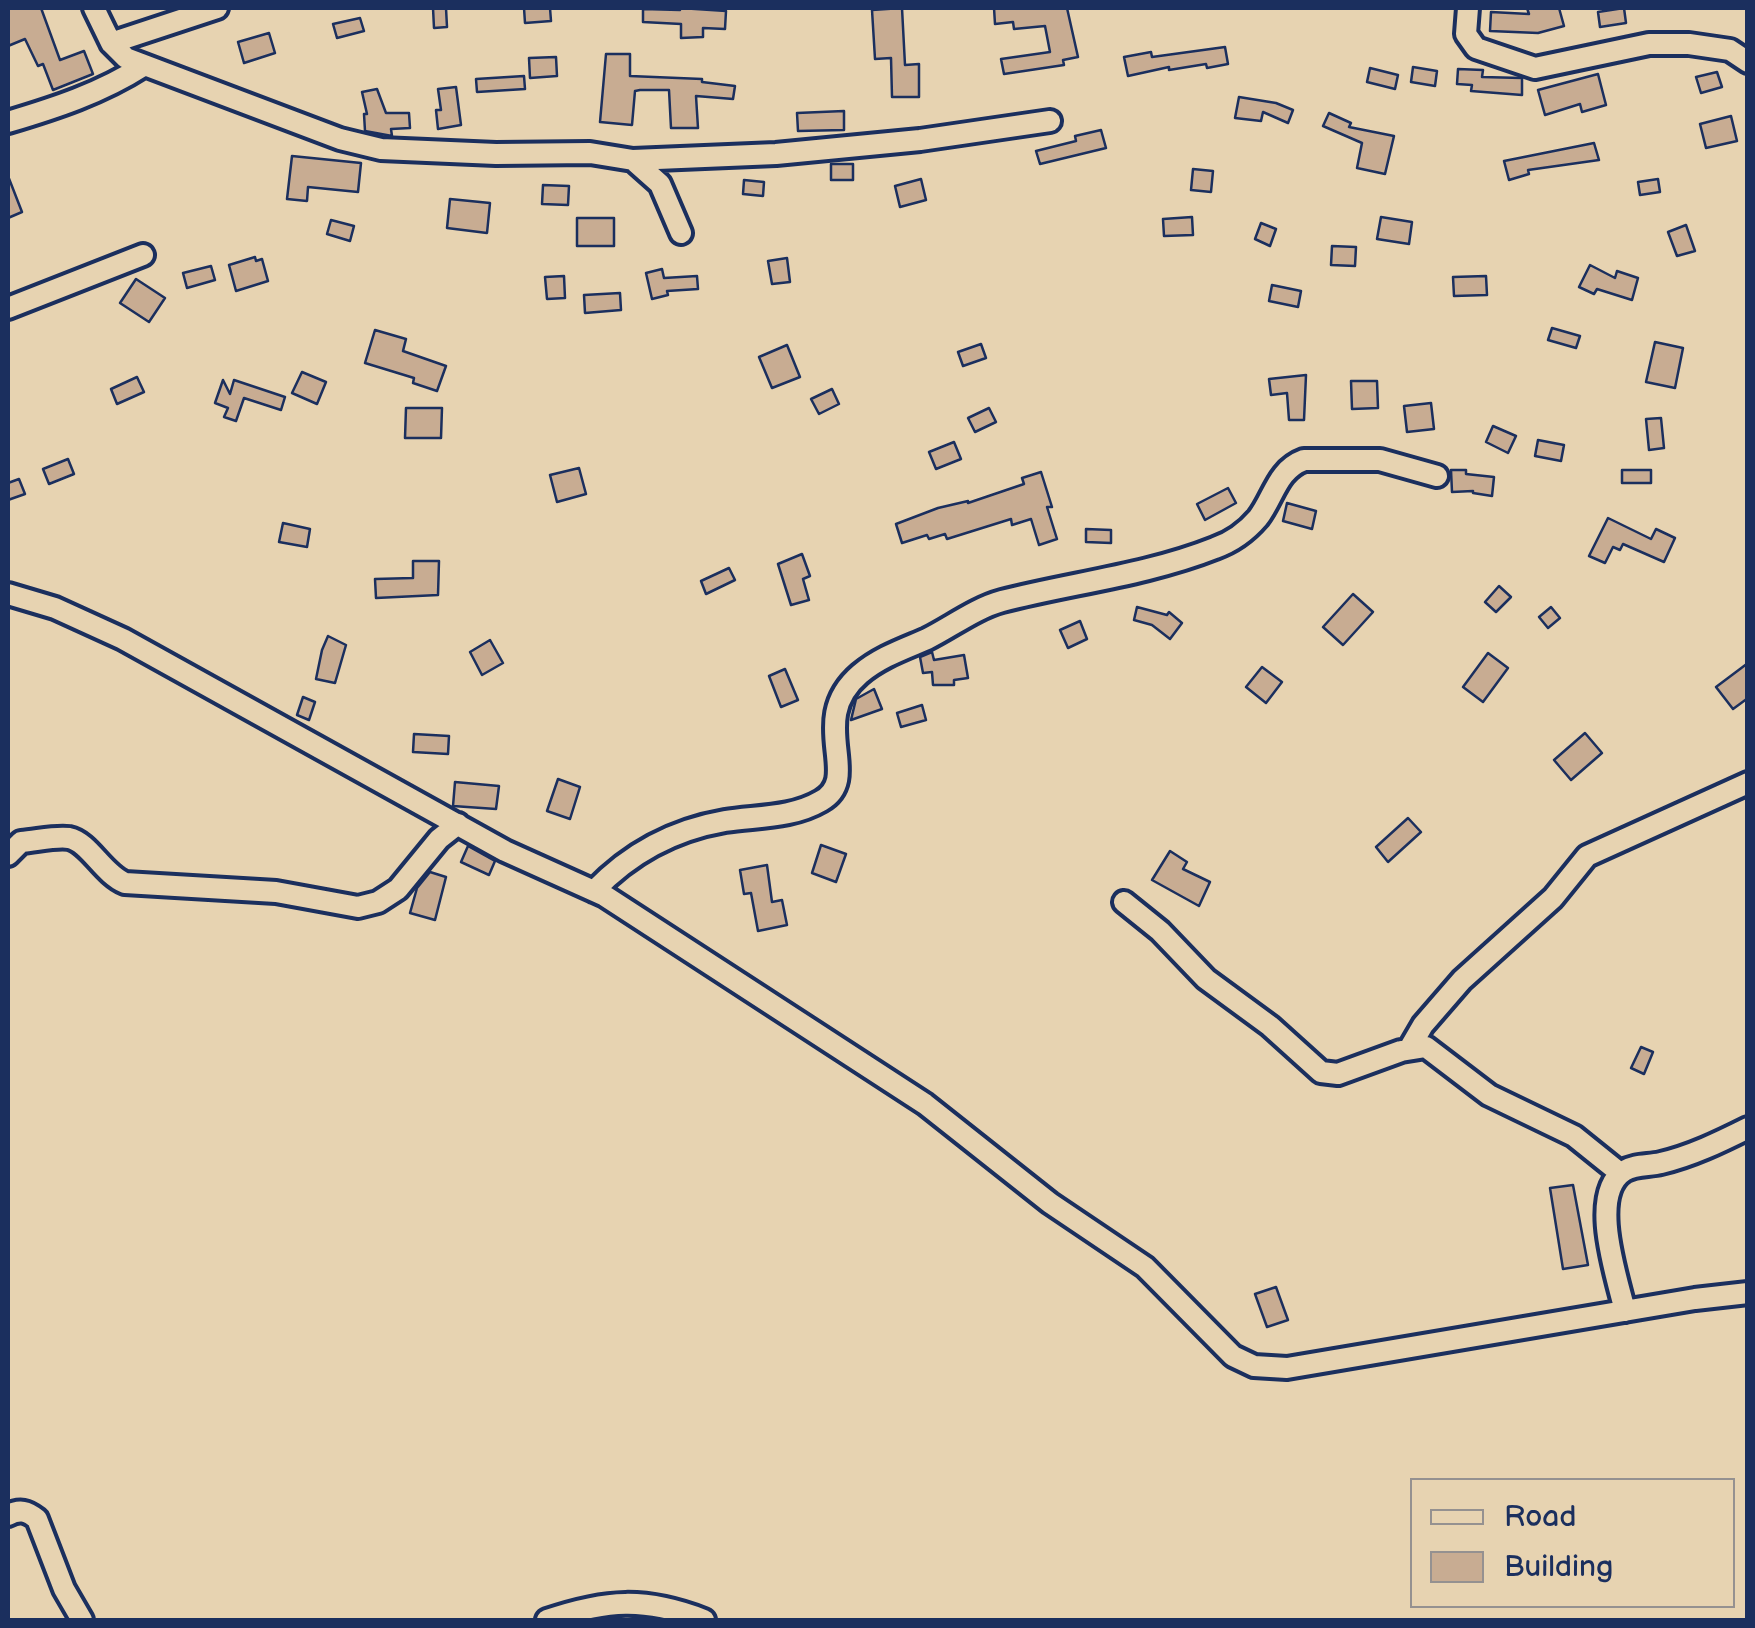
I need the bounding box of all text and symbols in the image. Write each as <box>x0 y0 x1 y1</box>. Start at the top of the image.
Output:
legend <box>1410 1478 1735 1608</box>
text: Road <box>1504 1499 1577 1535</box>
text: Building <box>1504 1549 1613 1585</box>

